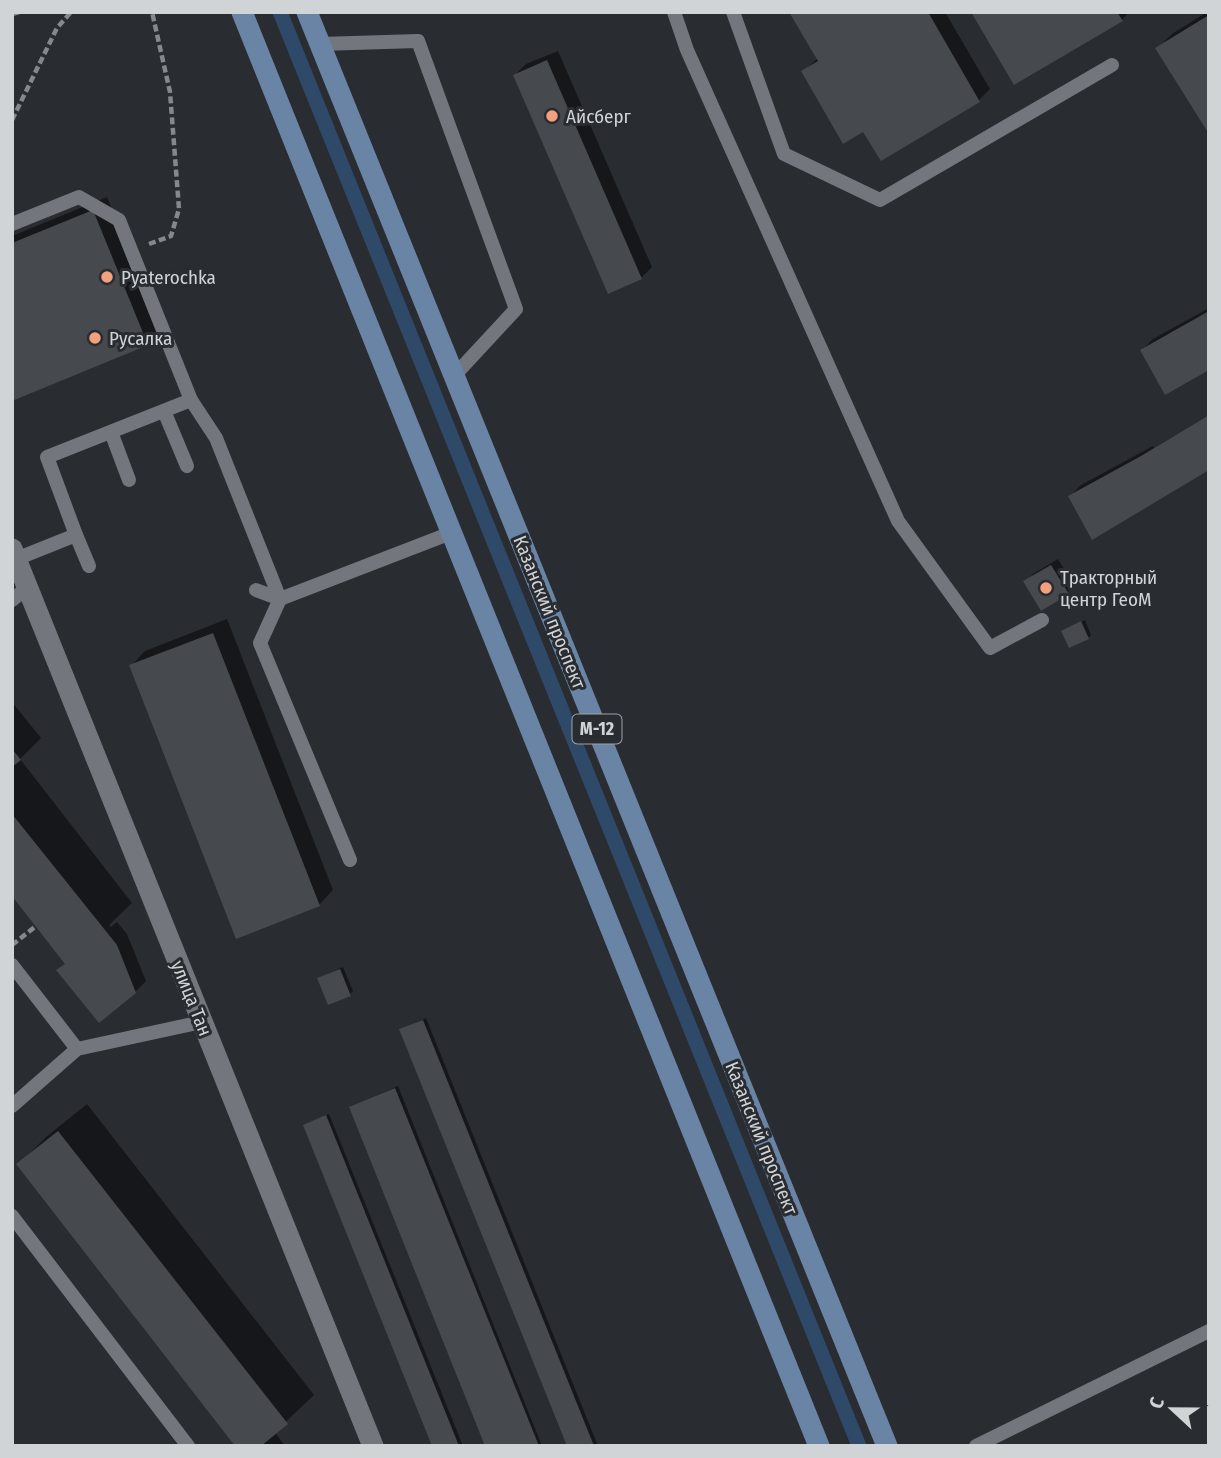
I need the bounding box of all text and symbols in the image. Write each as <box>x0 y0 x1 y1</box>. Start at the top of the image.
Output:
place label: Айсберг <box>566 105 632 128</box>
marker: Айсберг <box>544 108 560 124</box>
place label: Pyaterochka <box>121 266 216 289</box>
marker: Pyaterochka <box>99 269 115 285</box>
place label: Русалка <box>109 327 172 350</box>
marker: Русалка <box>87 330 103 346</box>
street label: Казанский проспект <box>508 532 591 692</box>
place label: Тракторный центр ГеоМ <box>1060 566 1157 611</box>
marker: Тракторный центр ГеоМ <box>1038 580 1054 596</box>
road number: М-12 <box>572 714 622 744</box>
street label: улица Тан <box>166 957 217 1039</box>
street label: Казанский проспект <box>720 1058 803 1218</box>
north arrow <box>1137 1374 1207 1444</box>
text: С <box>1144 1394 1169 1412</box>

